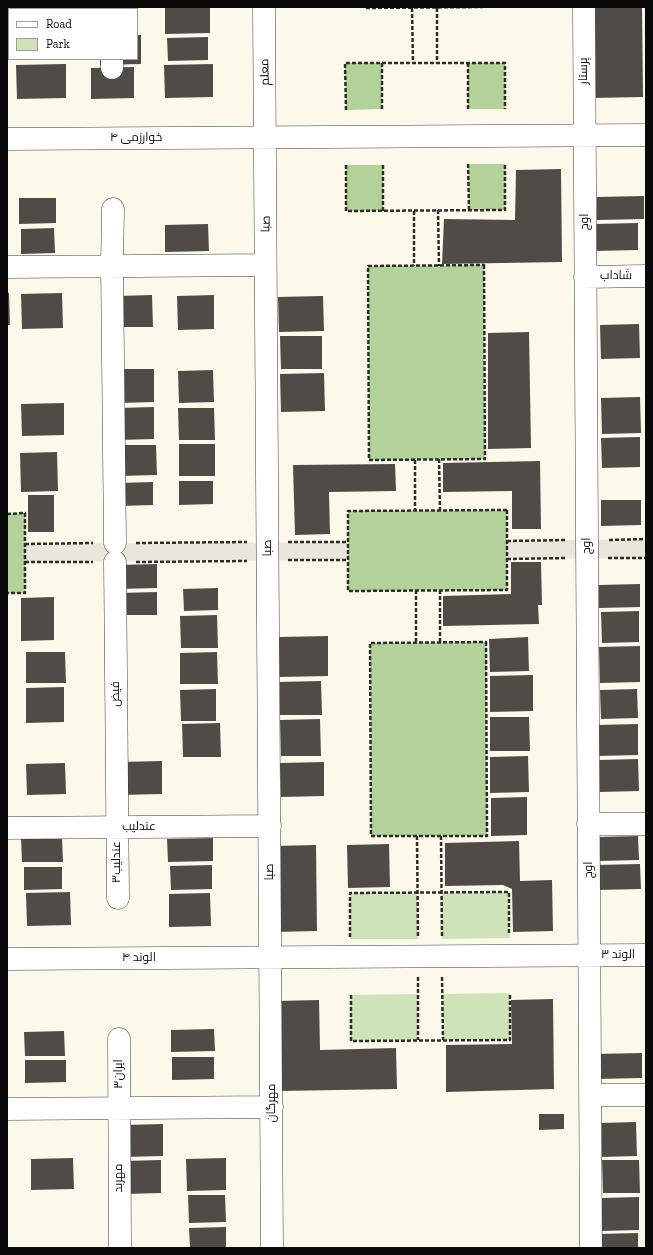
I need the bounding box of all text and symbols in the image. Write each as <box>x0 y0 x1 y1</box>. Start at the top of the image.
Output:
legend <box>8 8 138 60</box>
text: Road <box>46 17 72 31</box>
text: Park <box>46 37 70 51</box>
street label: معلم <box>258 58 272 86</box>
street label: پرستار <box>577 58 591 84</box>
street label: خوارزمی ۴ <box>110 131 162 145</box>
street label: اوج <box>578 214 592 230</box>
street label: صبا <box>259 215 273 233</box>
street label: شاداب <box>600 269 632 283</box>
street label: اوج <box>580 538 594 554</box>
street label: صبا <box>261 540 275 556</box>
street label: فیض <box>109 681 123 707</box>
street label: عندلیب <box>122 820 156 834</box>
street label: عندلیب۳ <box>110 841 124 883</box>
street label: اوج <box>582 862 596 878</box>
street label: صبا <box>263 864 277 880</box>
street label: الوند ۳ <box>601 948 635 962</box>
street label: الوند ۴ <box>122 951 156 965</box>
street label: ایران۳ <box>112 1059 126 1089</box>
street label: مهرگان <box>265 1084 279 1122</box>
street label: مهربد <box>112 1164 126 1192</box>

